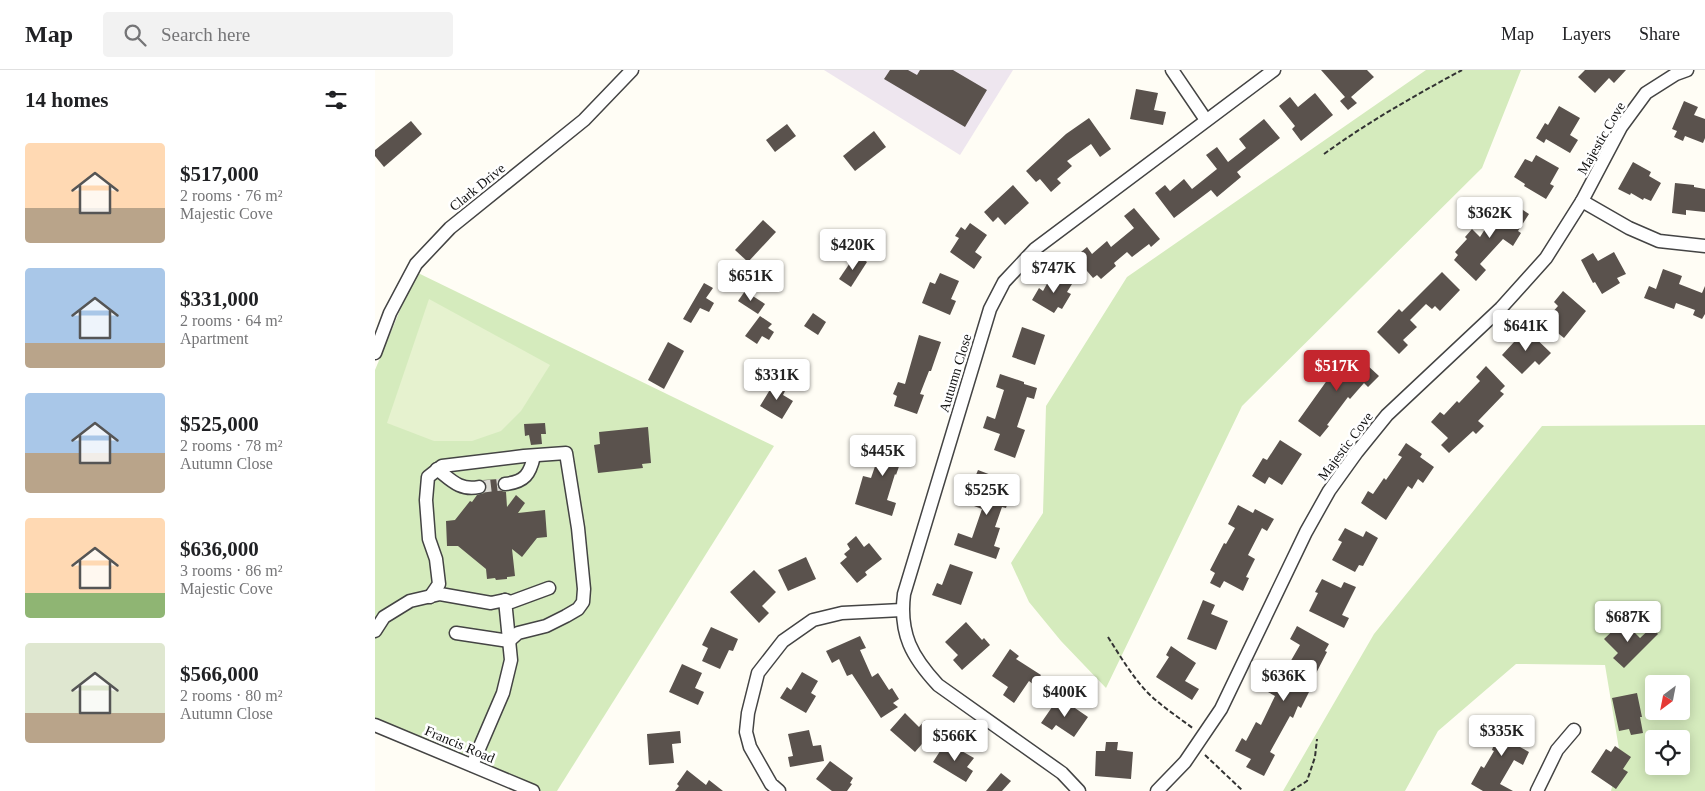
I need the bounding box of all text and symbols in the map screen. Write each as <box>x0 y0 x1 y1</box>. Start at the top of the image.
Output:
search box <box>103 12 453 57</box>
text: Map <box>25 21 73 47</box>
icon: search <box>121 21 149 49</box>
text: Search here <box>161 24 250 45</box>
text: Map <box>1501 24 1534 44</box>
text: Layers <box>1562 24 1611 44</box>
text: Share <box>1639 24 1680 44</box>
icon: filters <box>322 86 350 114</box>
text: 14 homes <box>25 88 108 112</box>
street label: Majestic Cove <box>1575 99 1628 177</box>
street label: Clark Drive <box>447 161 508 214</box>
text: $517,000 <box>180 162 259 186</box>
icon: home <box>65 163 125 223</box>
text: 2 rooms · 76 m² <box>180 187 283 204</box>
pin: $362K <box>1455 196 1525 239</box>
text: $362K <box>1468 204 1512 221</box>
text: Majestic Cove <box>180 205 273 222</box>
pin: $420K <box>818 228 888 271</box>
text: $420K <box>831 236 875 253</box>
pin: $747K <box>1019 252 1089 294</box>
text: $747K <box>1032 259 1076 276</box>
pin: $651K <box>716 260 786 302</box>
text: $651K <box>729 267 773 284</box>
text: $331,000 <box>180 287 259 311</box>
icon: home <box>65 288 125 348</box>
pin: $641K <box>1491 310 1561 352</box>
text: 2 rooms · 64 m² <box>180 312 283 329</box>
text: $641K <box>1504 317 1548 334</box>
text: Apartment <box>180 330 248 347</box>
street label: Autumn Close <box>936 332 975 414</box>
pin: $517K <box>1302 350 1372 392</box>
text: $517K <box>1315 357 1359 374</box>
pin: $331K <box>742 358 812 401</box>
text: $331K <box>755 366 799 383</box>
street label: Majestic Cove <box>1315 409 1376 483</box>
text: $525,000 <box>180 412 259 436</box>
icon: home <box>65 413 125 473</box>
pin: $445K <box>848 434 918 477</box>
text: 2 rooms · 78 m² <box>180 437 283 454</box>
text: $445K <box>861 442 905 459</box>
text: Autumn Close <box>180 455 273 472</box>
pin: $525K <box>952 474 1022 516</box>
text: $525K <box>965 481 1009 498</box>
text: $636,000 <box>180 537 259 561</box>
icon: home <box>65 538 125 598</box>
text: 3 rooms · 86 m² <box>180 562 283 579</box>
text: Majestic Cove <box>180 580 273 597</box>
pin: $687K <box>1593 600 1663 643</box>
text: $687K <box>1606 608 1650 625</box>
pin: $636K <box>1249 660 1319 702</box>
text: $566,000 <box>180 662 259 686</box>
icon: home <box>65 663 125 723</box>
text: $636K <box>1262 667 1306 684</box>
north arrow <box>1645 675 1690 720</box>
map controls <box>1645 675 1690 775</box>
pin: $400K <box>1030 676 1100 718</box>
text: $400K <box>1043 683 1087 700</box>
text: 2 rooms · 80 m² <box>180 687 283 704</box>
text: Autumn Close <box>180 705 273 722</box>
pin: $335K <box>1467 714 1537 757</box>
pin: $566K <box>920 720 990 762</box>
text: $335K <box>1480 722 1524 739</box>
street label: Francis Road <box>423 723 497 766</box>
text: $566K <box>933 727 977 744</box>
button: locate <box>1645 730 1690 775</box>

